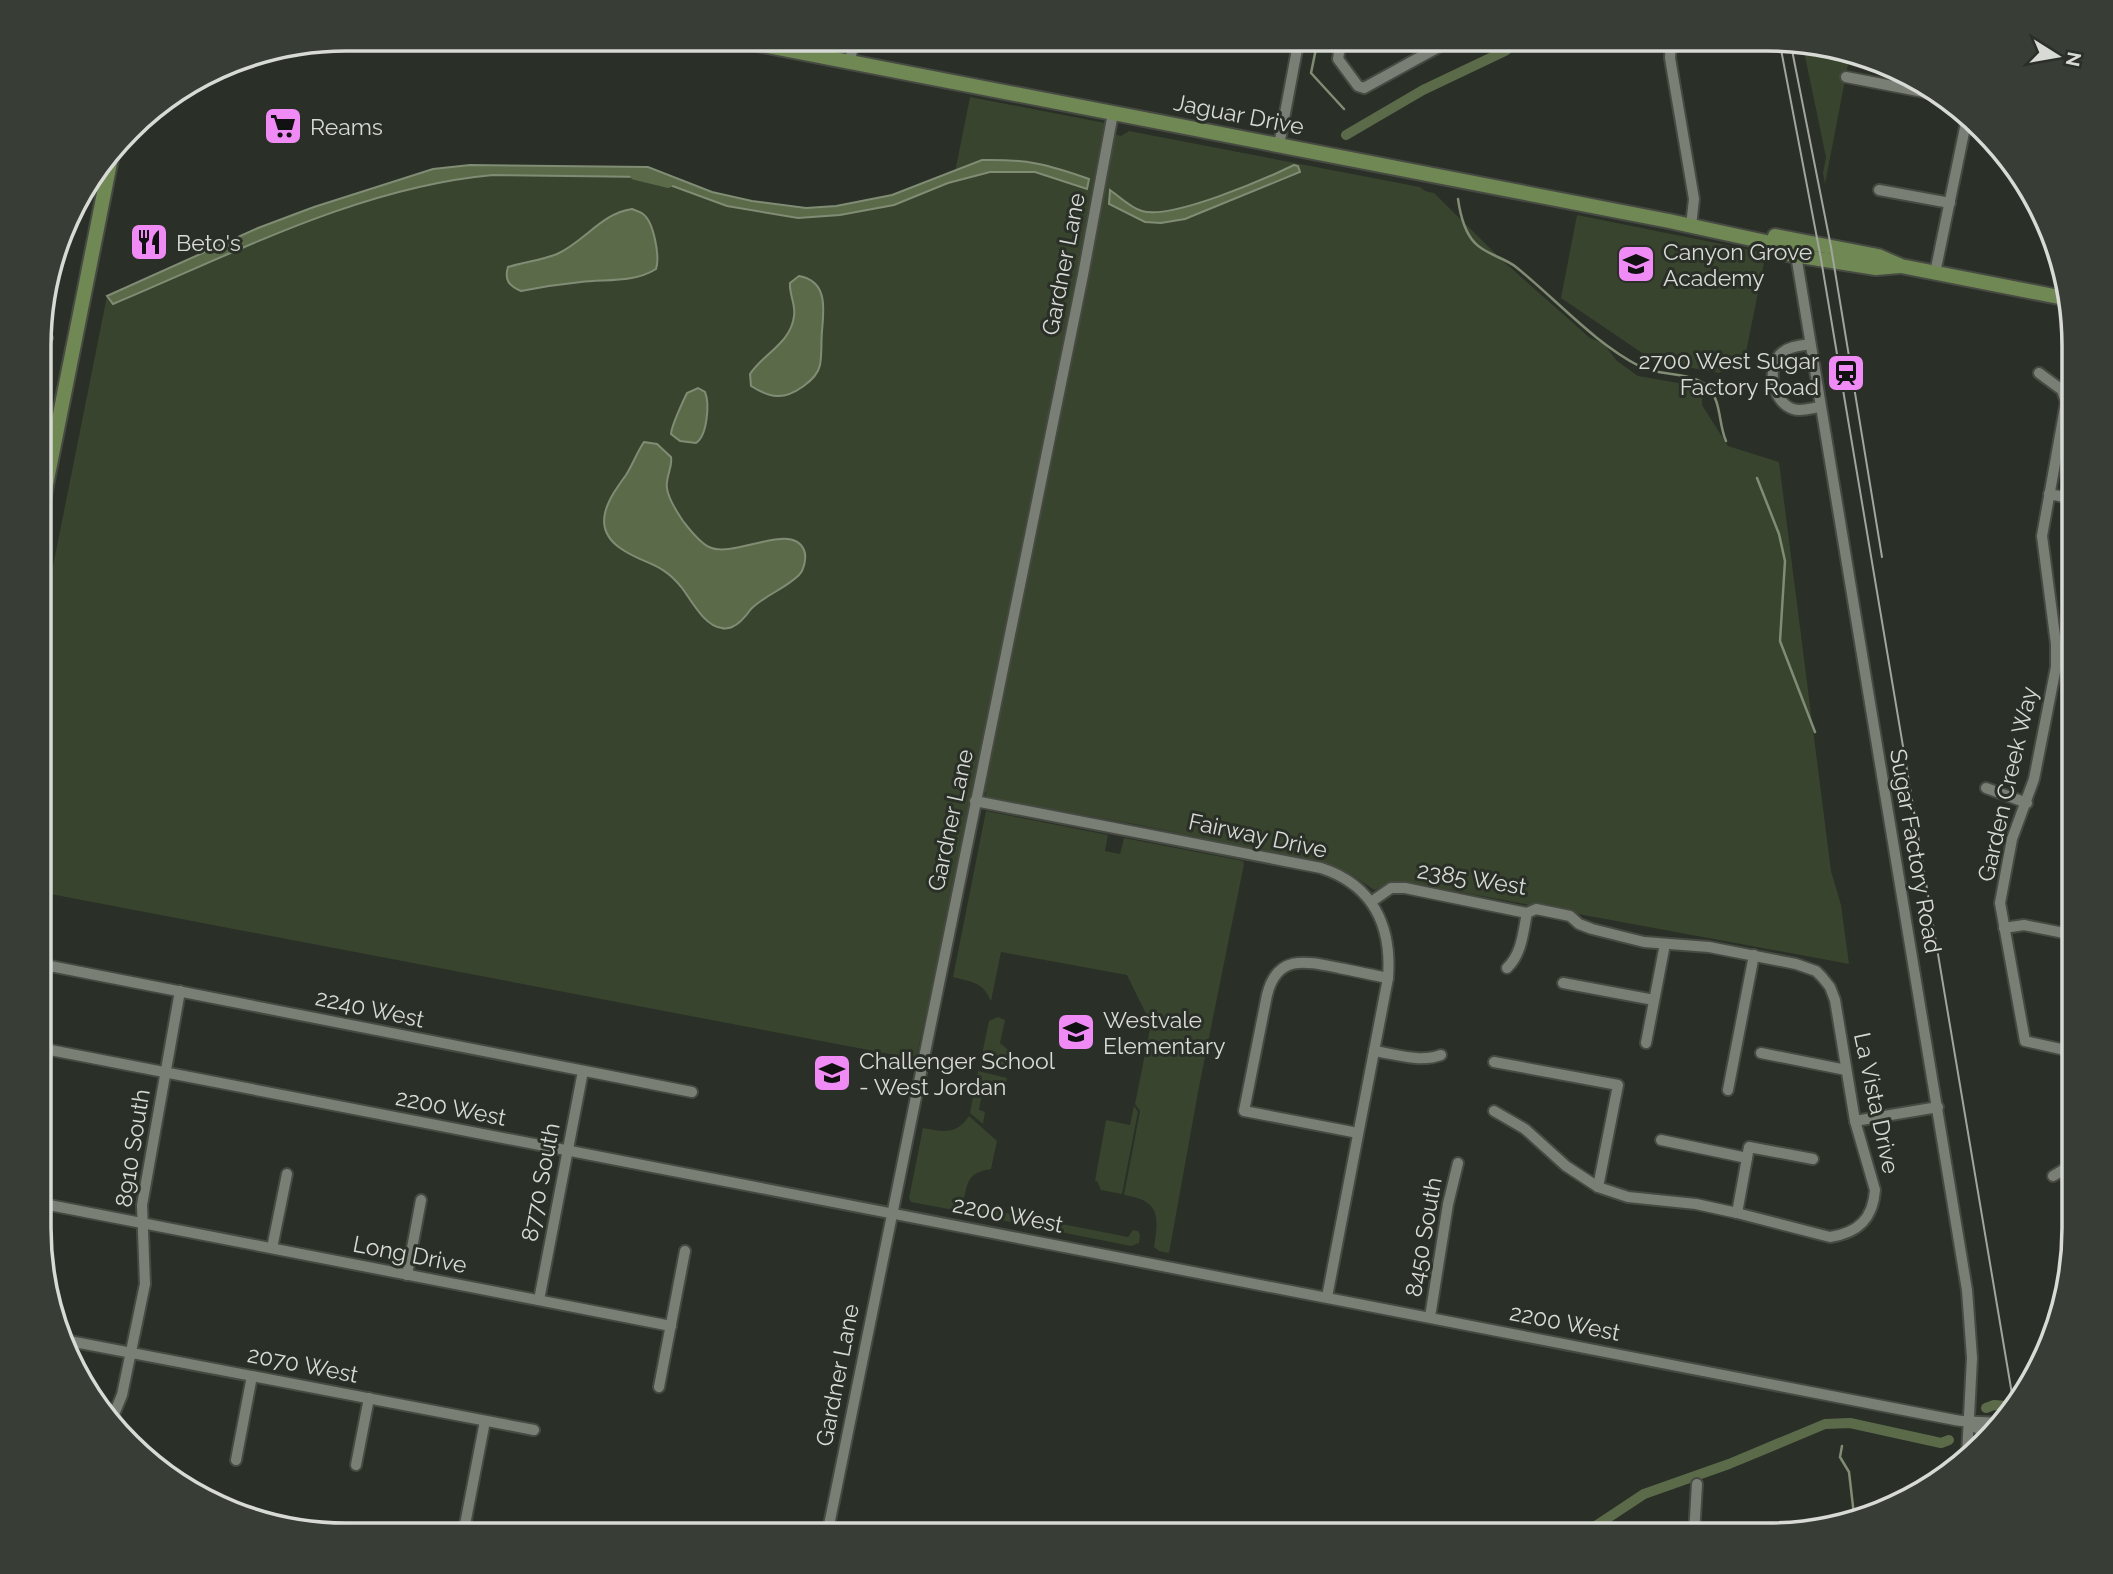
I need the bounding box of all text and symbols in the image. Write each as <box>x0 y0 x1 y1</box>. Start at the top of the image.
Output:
north arrow <box>2022 21 2092 91</box>
text: N <box>2062 50 2086 68</box>
street label: Jaguar Drive <box>1172 88 1306 140</box>
supermarket icon: Reams <box>262 105 304 147</box>
place label: Reams <box>310 113 383 140</box>
street label: Gardner Lane <box>1036 191 1090 337</box>
restaurant icon: Beto's <box>128 221 170 263</box>
place label: Beto's <box>176 229 241 256</box>
place label: Canyon Grove Academy <box>1663 238 1812 291</box>
school or university icon: Canyon Grove Academy <box>1615 243 1657 285</box>
place label: 2700 West Sugar Factory Road <box>1638 347 1819 400</box>
station icon: 2700 West Sugar Factory Road <box>1825 352 1867 394</box>
street label: Garden Creek Way <box>1971 684 2043 884</box>
street label: Gardner Lane <box>922 747 978 893</box>
street label: Sugar Factory Road <box>1885 747 1947 955</box>
street label: Fairway Drive <box>1186 807 1330 863</box>
street label: 2385 West <box>1415 856 1529 900</box>
street label: 2240 West <box>313 983 427 1033</box>
place label: Westvale Elementary <box>1103 1006 1225 1059</box>
school or university icon: Westvale Elementary <box>1055 1011 1097 1053</box>
street label: La Vista Drive <box>1849 1030 1905 1176</box>
place label: Challenger School - West Jordan <box>859 1047 1056 1100</box>
school or university icon: Challenger School - West Jordan <box>811 1052 853 1094</box>
street label: 2200 West <box>393 1083 509 1131</box>
street label: 8910 South <box>109 1087 155 1209</box>
street label: 8770 South <box>515 1120 565 1244</box>
street label: 8450 South <box>1399 1175 1447 1299</box>
street label: 2200 West <box>950 1190 1066 1238</box>
street label: Long Drive <box>351 1230 469 1278</box>
street label: 2200 West <box>1507 1298 1623 1346</box>
street label: Gardner Lane <box>810 1302 864 1448</box>
street label: 2070 West <box>245 1340 361 1388</box>

